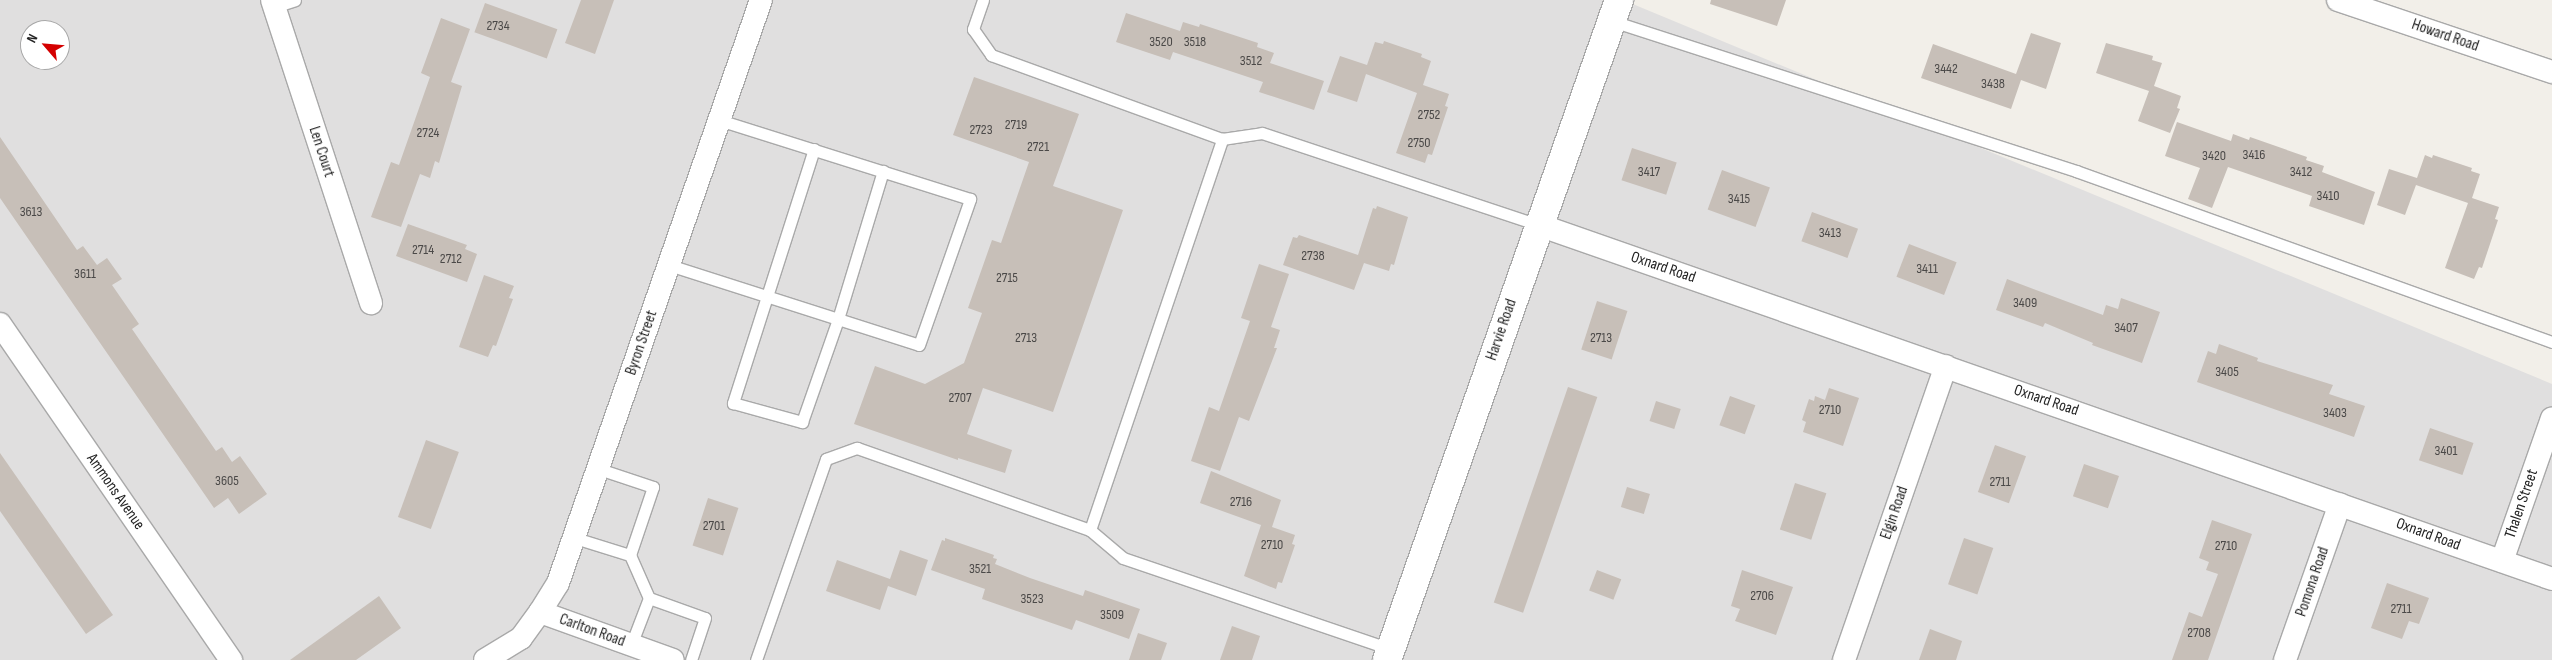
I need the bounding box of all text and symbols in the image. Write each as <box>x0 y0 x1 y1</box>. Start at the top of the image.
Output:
street label: Howard Road <box>2409 16 2481 56</box>
house number: 2734 <box>486 18 510 34</box>
north arrow <box>20 20 70 70</box>
text: N <box>23 31 41 46</box>
house number: 3520 <box>1149 34 1173 50</box>
house number: 3518 <box>1184 34 1206 50</box>
house number: 3512 <box>1240 53 1262 69</box>
house number: 3442 <box>1934 61 1958 77</box>
house number: 3438 <box>1981 76 2005 92</box>
house number: 2752 <box>1418 107 1440 123</box>
house number: 2719 <box>1005 117 1027 133</box>
house number: 2723 <box>969 122 993 138</box>
street label: Len Court <box>304 124 338 180</box>
house number: 2724 <box>417 125 439 141</box>
house number: 2750 <box>1407 135 1431 151</box>
house number: 2721 <box>1027 139 1049 155</box>
house number: 3416 <box>2243 147 2265 163</box>
house number: 3420 <box>2202 148 2226 164</box>
house number: 3417 <box>1638 164 1660 180</box>
house number: 3412 <box>2290 164 2312 180</box>
house number: 3410 <box>2317 188 2339 204</box>
house number: 3415 <box>1728 191 1750 207</box>
house number: 3613 <box>20 204 42 220</box>
house number: 3413 <box>1819 225 1841 241</box>
house number: 2714 <box>412 242 434 258</box>
house number: 2738 <box>1301 248 1325 264</box>
street label: Oxnard Road <box>1628 248 1698 288</box>
house number: 2712 <box>440 251 462 267</box>
house number: 3411 <box>1916 261 1938 277</box>
house number: 3611 <box>74 266 96 282</box>
house number: 2715 <box>996 270 1018 286</box>
house number: 3409 <box>2013 295 2037 311</box>
street label: Harvie Road <box>1483 297 1521 363</box>
street label: Byron Street <box>622 308 662 378</box>
house number: 3407 <box>2114 320 2138 336</box>
house number: 2713 <box>1015 330 1037 346</box>
house number: 2713 <box>1590 330 1612 346</box>
house number: 3405 <box>2215 364 2239 380</box>
street label: Oxnard Road <box>2011 381 2081 421</box>
house number: 2707 <box>948 390 972 406</box>
house number: 2710 <box>1819 402 1841 418</box>
house number: 3403 <box>2323 405 2347 421</box>
house number: 3401 <box>2435 443 2457 459</box>
street label: Ammons Avenue <box>82 450 148 534</box>
street label: Thalen Street <box>2501 467 2543 541</box>
house number: 3605 <box>215 473 239 489</box>
house number: 2711 <box>1989 474 2011 490</box>
street label: Elgin Road <box>1877 484 1913 542</box>
house number: 2716 <box>1230 494 1252 510</box>
street label: Oxnard Road <box>2393 515 2463 555</box>
house number: 2701 <box>703 518 725 534</box>
house number: 2710 <box>1261 537 1283 553</box>
house number: 2710 <box>2215 538 2237 554</box>
street label: Pomona Road <box>2292 545 2334 619</box>
house number: 3521 <box>969 561 991 577</box>
house number: 2706 <box>1750 588 1774 604</box>
house number: 3523 <box>1020 591 1044 607</box>
house number: 2711 <box>2390 601 2412 617</box>
house number: 3509 <box>1100 607 1124 623</box>
street label: Carlton Road <box>556 610 628 652</box>
house number: 2708 <box>2187 625 2211 641</box>

